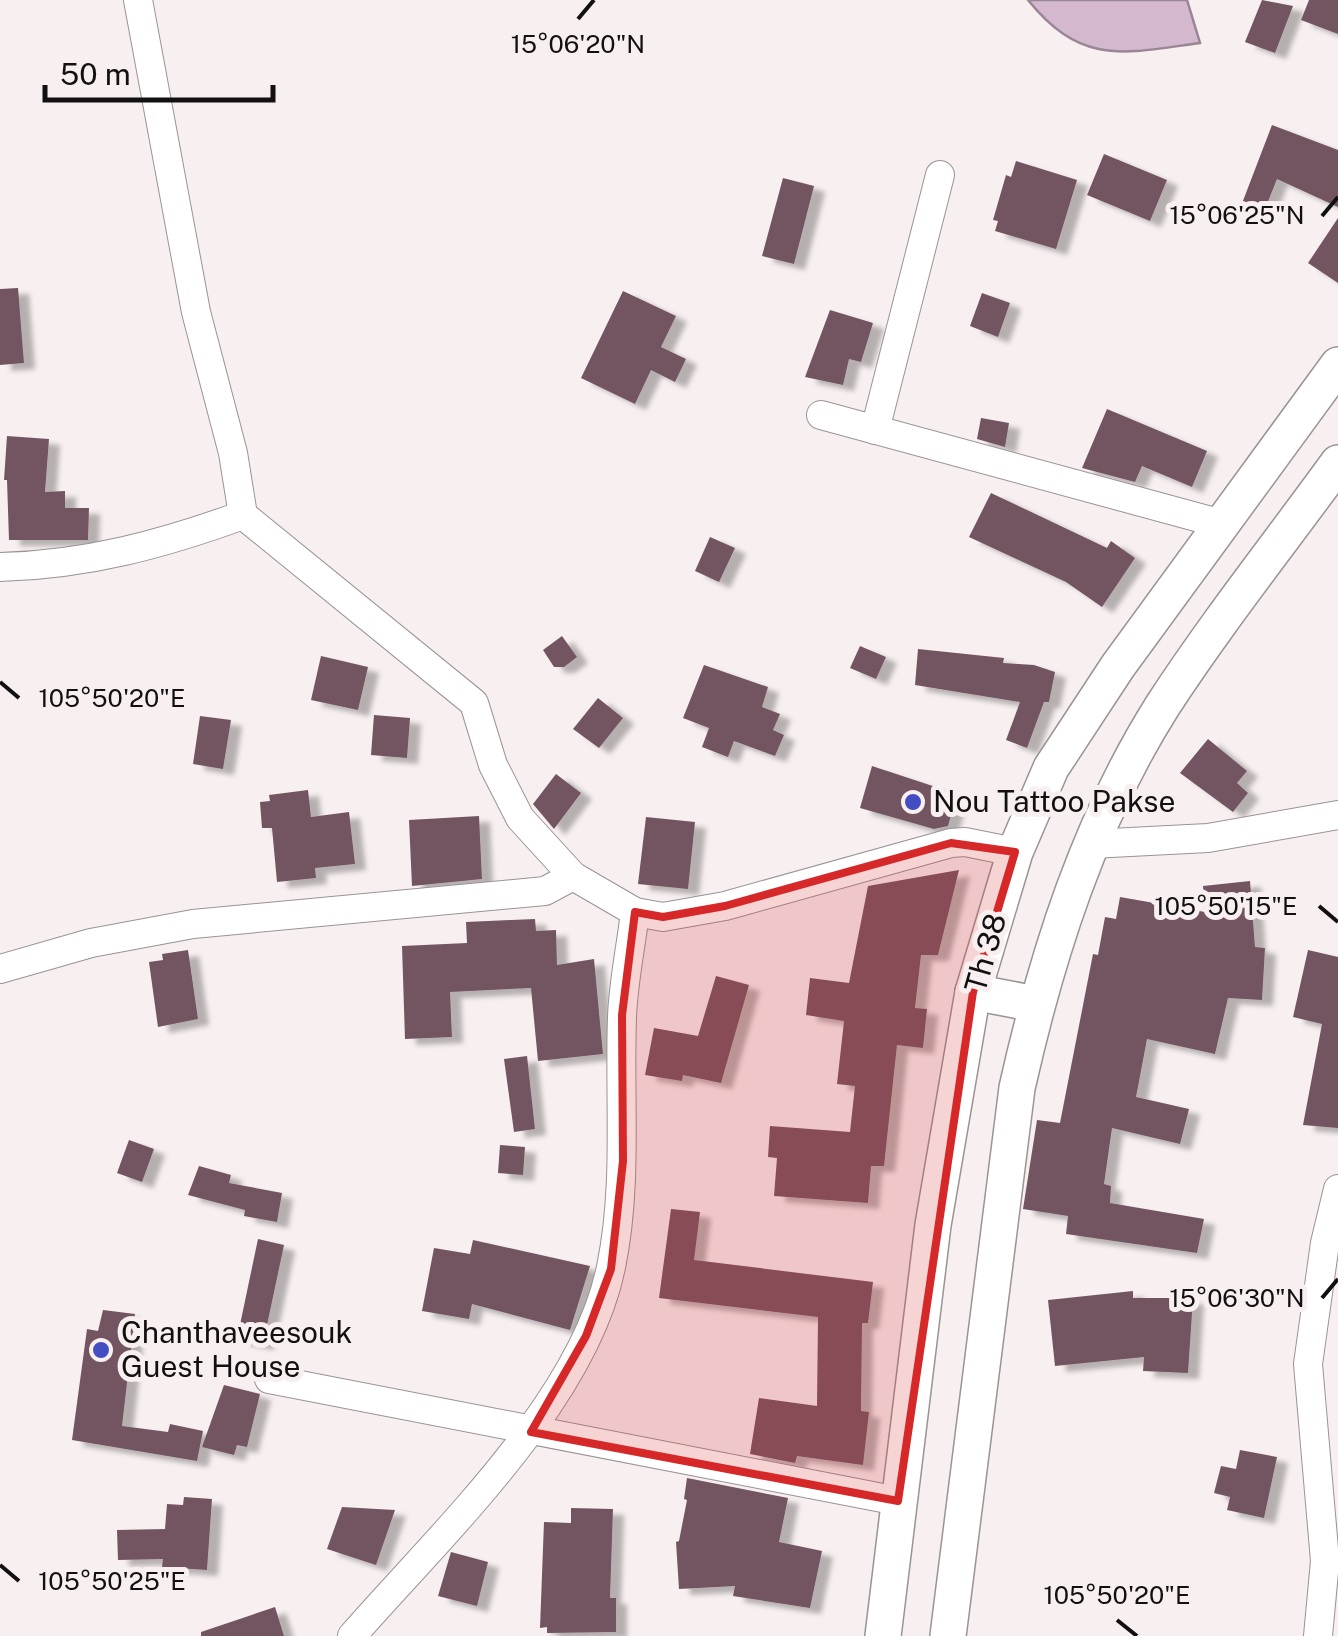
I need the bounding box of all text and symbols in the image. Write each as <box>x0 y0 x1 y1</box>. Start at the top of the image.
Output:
text: 15°06'20"N <box>511 29 645 59</box>
scale bar <box>45 40 272 102</box>
text: 50 m <box>60 56 131 92</box>
text: 15°06'25"N <box>1169 200 1305 230</box>
text: 105°50'20"E <box>39 683 185 713</box>
place label: Nou Tattoo Pakse <box>933 783 1176 819</box>
marker: Nou Tattoo Pakse <box>902 791 924 813</box>
text: 105°50'15"E <box>1155 891 1297 921</box>
street label: Th 38 <box>957 909 1013 996</box>
text: 15°06'30"N <box>1169 1283 1305 1313</box>
place label: Chanthaveesouk Guest House <box>121 1314 352 1384</box>
marker: Chanthaveesouk Guest House <box>90 1339 112 1361</box>
text: 105°50'25"E <box>38 1566 186 1596</box>
text: 105°50'20"E <box>1044 1580 1190 1610</box>

